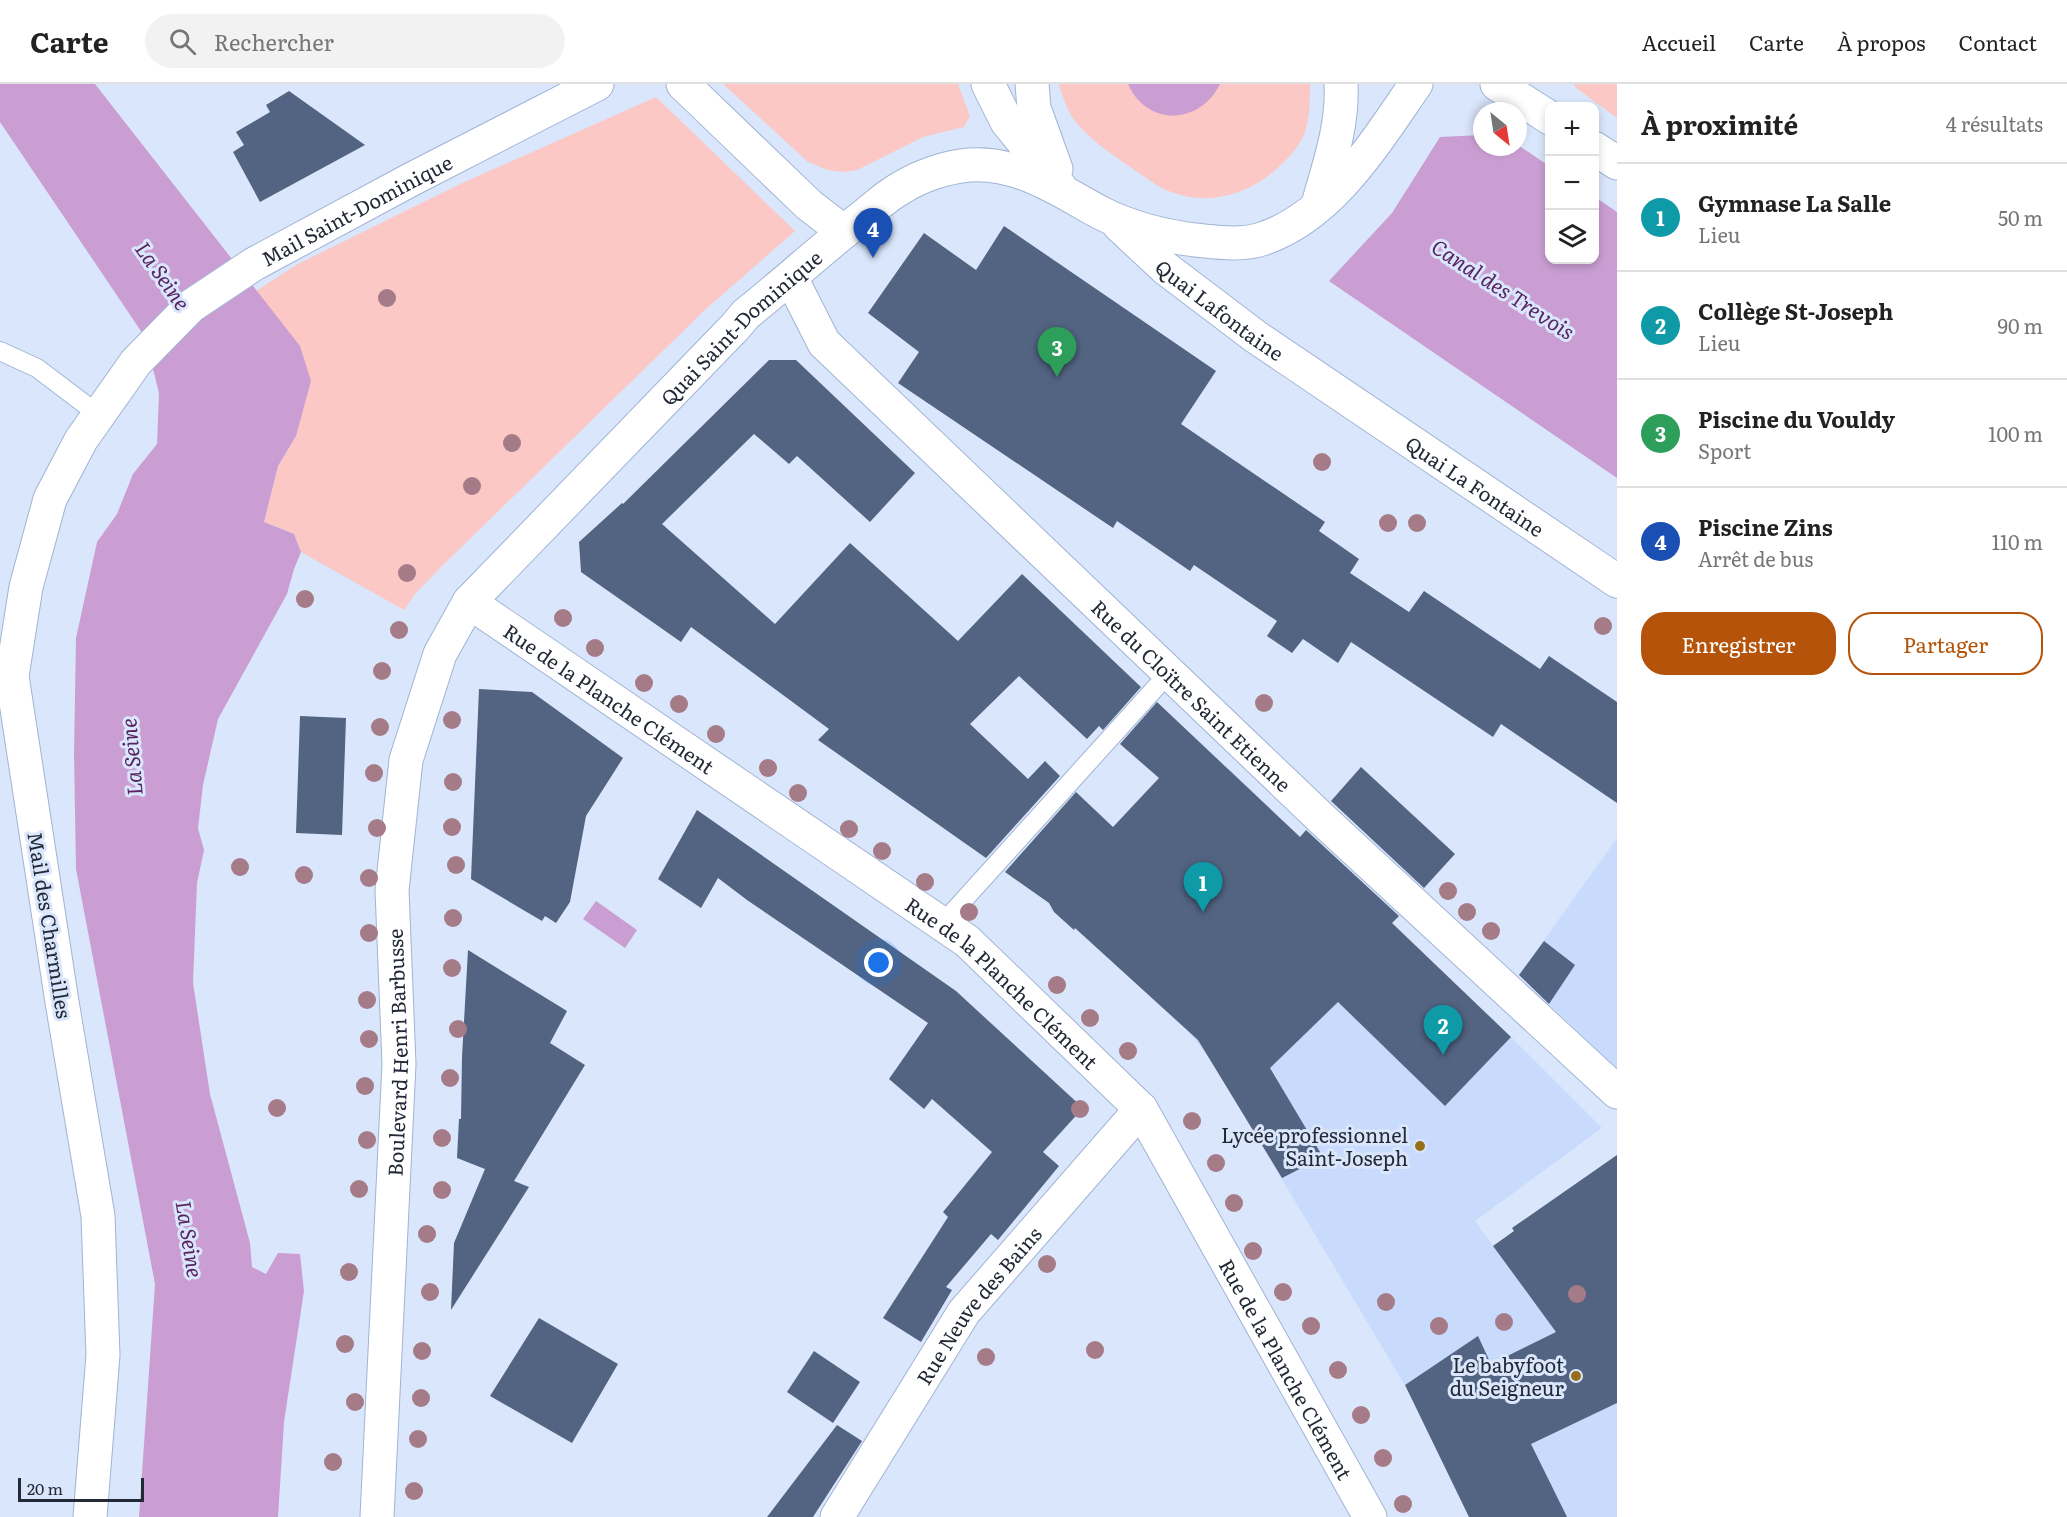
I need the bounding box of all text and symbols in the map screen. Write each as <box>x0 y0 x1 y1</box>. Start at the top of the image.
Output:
search box <box>145 14 565 68</box>
text: Carte <box>30 20 109 62</box>
icon: search <box>166 25 199 58</box>
text: Rechercher <box>214 25 334 58</box>
text: Accueil <box>1642 26 1716 57</box>
text: Carte <box>1749 26 1804 57</box>
text: À propos <box>1837 26 1926 57</box>
text: Contact <box>1959 26 2037 57</box>
north arrow <box>1473 102 1527 156</box>
map controls <box>1545 102 1599 264</box>
button: + <box>1545 102 1599 156</box>
text: À proximité <box>1641 104 1798 143</box>
text: 4 résultats <box>1946 108 2043 138</box>
street label: Mail Saint-Dominique <box>255 146 457 273</box>
button: − <box>1545 156 1599 210</box>
text: Gymnase La Salle <box>1698 186 1891 219</box>
text: 1 <box>1656 202 1665 232</box>
text: 50 m <box>1998 202 2043 232</box>
pin: 4 <box>854 208 892 258</box>
button: layers <box>1545 210 1599 264</box>
text: Lieu <box>1698 219 1740 249</box>
water label: Canal des Trevois <box>1426 230 1582 346</box>
water label: La Seine <box>129 234 199 316</box>
street label: Quai Saint-Dominique <box>653 242 828 411</box>
street label: Quai Lafontaine <box>1149 252 1291 367</box>
text: Collège St-Joseph <box>1698 294 1893 327</box>
text: 2 <box>1655 310 1666 340</box>
text: 90 m <box>1998 310 2043 340</box>
text: Lieu <box>1698 327 1740 357</box>
pin: 3 <box>1038 328 1076 377</box>
text: Piscine du Vouldy <box>1698 402 1895 435</box>
text: 3 <box>1655 418 1666 448</box>
text: 100 m <box>1988 418 2043 448</box>
street label: Quai La Fontaine <box>1400 428 1551 543</box>
text: Sport <box>1698 435 1751 465</box>
text: Piscine Zins <box>1698 510 1833 543</box>
text: 4 <box>1654 526 1667 556</box>
text: 110 m <box>1992 526 2043 556</box>
text: Arrêt de bus <box>1698 543 1813 573</box>
street label: Rue du Cloïtre Saint Etienne <box>1085 592 1299 798</box>
button: Enregistrer <box>1641 612 1836 675</box>
button: Partager <box>1848 612 2043 675</box>
street label: Rue de la Planche Clément <box>498 615 721 780</box>
water label: La Seine <box>111 717 149 797</box>
street label: Mail des Charmilles <box>21 830 81 1020</box>
pin: 1 <box>1184 862 1222 912</box>
street label: Rue de la Planche Clément <box>900 889 1106 1076</box>
street label: Boulevard Henri Barbusse <box>379 928 414 1177</box>
your location <box>864 948 893 977</box>
pin: 2 <box>1424 1006 1462 1055</box>
place label: Lycée professionnel Saint-Joseph <box>1221 1119 1408 1172</box>
marker: Lycée professionnel Saint-Joseph <box>1413 1139 1427 1153</box>
water label: La Seine <box>170 1198 212 1280</box>
street label: Rue Neuve des Bains <box>908 1219 1048 1390</box>
street label: Rue de la Planche Clément <box>1213 1253 1361 1485</box>
place label: Le babyfoot du Seigneur <box>1450 1349 1565 1402</box>
marker: Le babyfoot du Seigneur <box>1569 1369 1583 1383</box>
scale bar <box>18 1475 144 1502</box>
text: 20 m <box>27 1476 63 1500</box>

